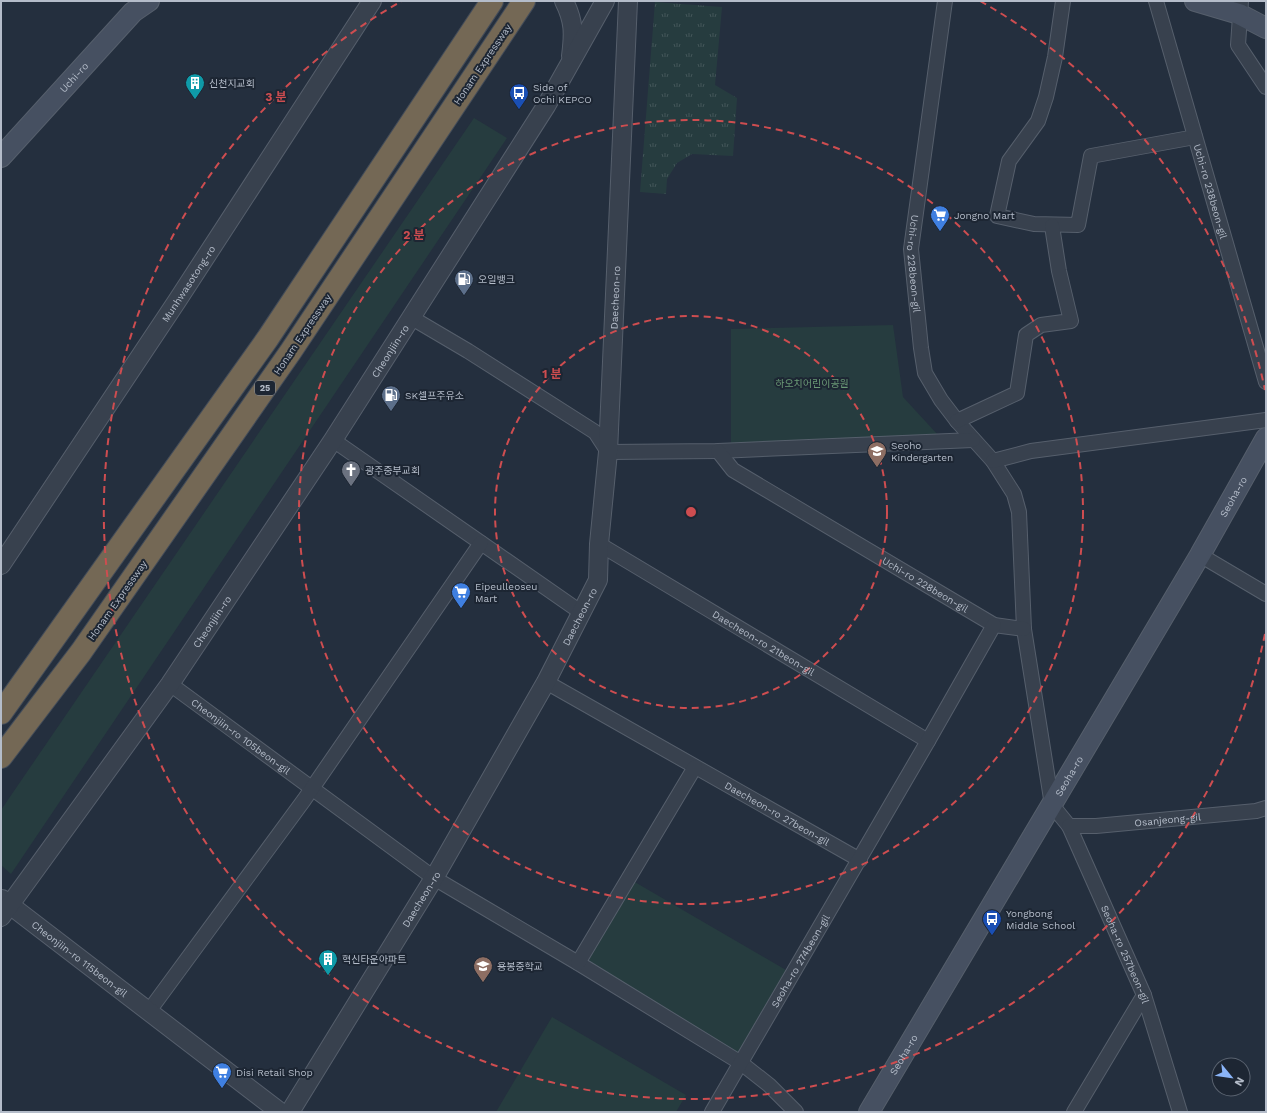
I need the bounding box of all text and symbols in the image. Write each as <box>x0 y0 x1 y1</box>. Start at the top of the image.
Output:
street label: Honam Expressway <box>451 21 514 107</box>
street label: Uchi-ro <box>58 60 90 95</box>
building icon: 신천지교회 <box>184 72 206 100</box>
place label: 신천지교회 <box>209 78 255 89</box>
bus stop icon: Side of Ochi KEPCO <box>508 82 530 110</box>
place label: Side of Ochi KEPCO <box>533 82 592 105</box>
text: 3 분 <box>265 90 287 104</box>
street label: Uchi-ro 238beon-gil <box>1192 143 1229 240</box>
supermarket icon: Jongno Mart <box>929 204 951 232</box>
place label: Jongno Mart <box>954 210 1016 221</box>
street label: Uchi-ro 228beon-gil <box>905 214 922 313</box>
text: 2 분 <box>403 228 425 242</box>
street label: Munhwasotong-ro <box>160 244 218 324</box>
street label: Daecheon-ro <box>608 266 622 330</box>
fuel station icon: 오일뱅크 <box>453 268 475 296</box>
place label: 오일뱅크 <box>478 274 515 285</box>
street label: Honam Expressway <box>271 291 334 377</box>
street label: Cheonjiin-ro <box>369 323 411 380</box>
text: 1 분 <box>542 367 562 381</box>
park label: 하오치어린이공원 <box>775 378 849 389</box>
road number: 25 <box>255 381 275 395</box>
fuel station icon: SK셀프주유소 <box>380 384 402 412</box>
place label: SK셀프주유소 <box>405 390 464 401</box>
school or university icon: Seoho Kindergarten <box>866 440 888 468</box>
place label: Seoho Kindergarten <box>891 440 953 463</box>
church icon: 광주중부교회 <box>340 459 362 487</box>
place label: 광주중부교회 <box>365 465 420 476</box>
street label: Seoha-ro <box>1218 475 1249 519</box>
centre of rings <box>684 505 698 519</box>
street label: Uchi-ro 228beon-gil <box>880 555 970 615</box>
street label: Honam Expressway <box>86 558 150 642</box>
supermarket icon: Eipeulleoseu Mart <box>450 581 472 609</box>
place label: Eipeulleoseu Mart <box>475 581 537 604</box>
street label: Daecheon-ro <box>561 586 599 648</box>
street label: Cheonjiin-ro <box>191 594 233 650</box>
street label: Daecheon-ro 21beon-gil <box>710 608 817 678</box>
street label: Cheonjiin-ro 105beon-gil <box>189 697 292 776</box>
street label: Seoha-ro <box>1053 754 1085 798</box>
street label: Daecheon-ro 27beon-gil <box>723 780 831 848</box>
street label: Osanjeong-gil <box>1134 811 1201 828</box>
street label: Daecheon-ro <box>400 869 443 929</box>
street label: Seoha-ro 257beon-gil <box>1099 904 1151 1005</box>
bus stop icon: Yongbong Middle School <box>981 908 1003 936</box>
place label: Yongbong Middle School <box>1006 908 1075 931</box>
street label: Seoha-ro 274beon-gil <box>769 913 832 1009</box>
street label: Cheonjiin-ro 115beon-gil <box>29 919 130 999</box>
building icon: 혁신타운아파트 <box>317 948 339 976</box>
place label: 혁신타운아파트 <box>342 954 406 965</box>
school or university icon: 용봉중학교 <box>472 955 494 983</box>
place label: 용봉중학교 <box>497 961 543 972</box>
street label: Seoha-ro <box>887 1033 920 1077</box>
north arrow <box>1211 1057 1251 1097</box>
supermarket icon: Disi Retail Shop <box>211 1061 233 1089</box>
place label: Disi Retail Shop <box>236 1067 313 1078</box>
text: N <box>1232 1075 1247 1088</box>

